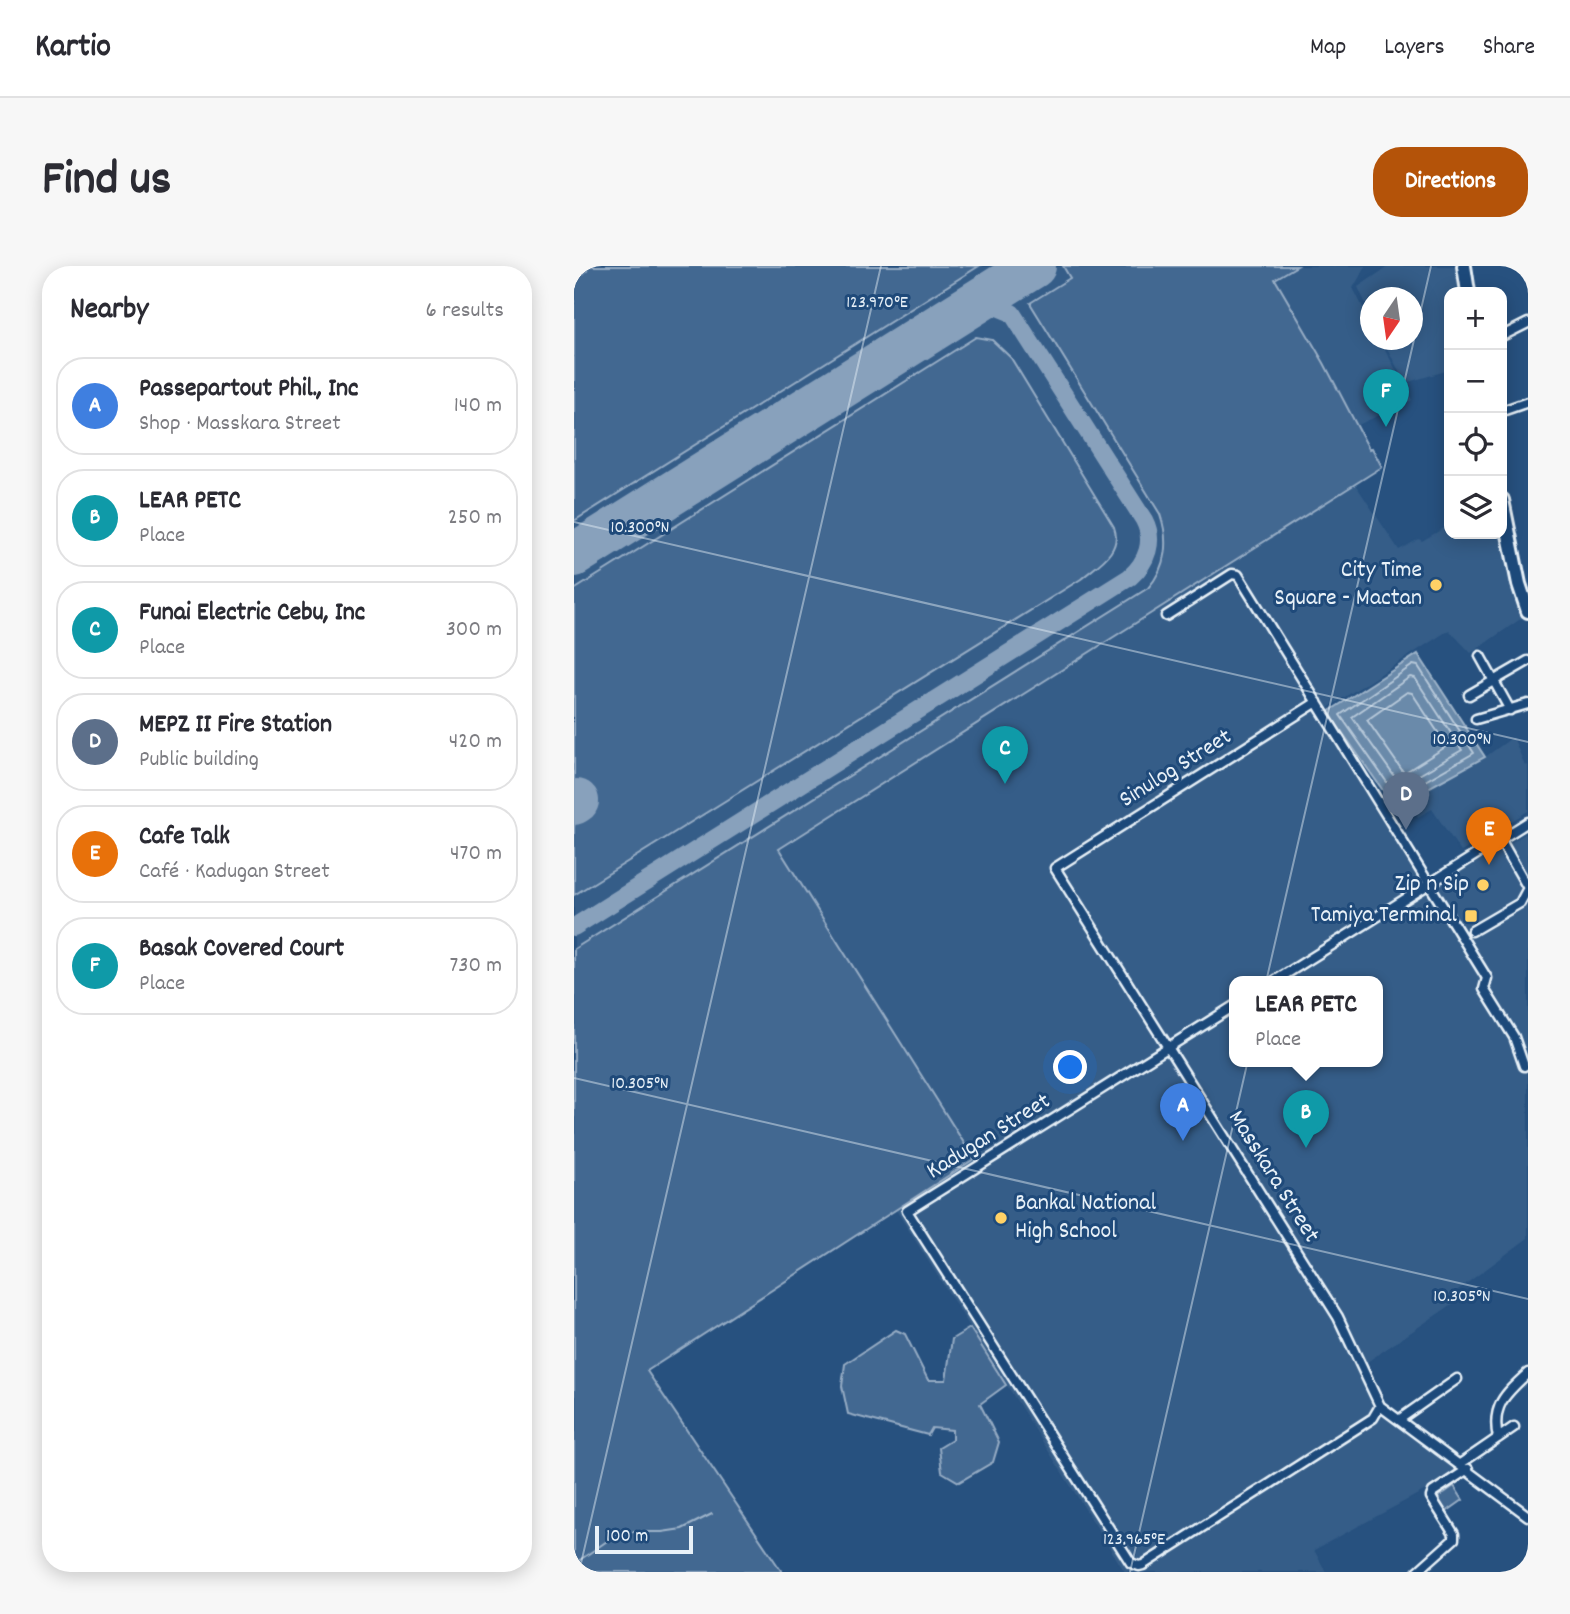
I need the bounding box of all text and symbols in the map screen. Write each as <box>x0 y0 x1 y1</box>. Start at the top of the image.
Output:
text: Kartio <box>35 25 111 72</box>
text: Map <box>1310 31 1346 65</box>
text: Layers <box>1384 31 1445 65</box>
text: Share <box>1483 31 1535 65</box>
text: Find us <box>42 147 171 217</box>
button: Directions <box>1373 147 1528 217</box>
north arrow <box>1360 287 1423 350</box>
map controls <box>1444 287 1507 539</box>
button: + <box>1444 287 1507 350</box>
text: Nearby <box>70 290 148 333</box>
text: 123.970°E <box>846 291 908 316</box>
text: 6 results <box>426 295 504 328</box>
button: − <box>1444 350 1507 413</box>
pin: F <box>1363 369 1409 427</box>
text: Passepartout Phil., Inc <box>139 371 358 408</box>
text: A <box>89 390 101 423</box>
text: 140 m <box>454 390 502 423</box>
text: Shop · Masskara Street <box>139 408 341 441</box>
button: locate <box>1444 413 1507 476</box>
button: layers <box>1444 476 1507 539</box>
text: LEAR PETC <box>139 483 241 520</box>
text: B <box>90 502 100 535</box>
text: 250 m <box>448 502 502 535</box>
text: 10.300°N <box>610 516 670 541</box>
text: Place <box>139 520 185 553</box>
place label: City Time Square - Mactan <box>1274 554 1422 616</box>
marker: City Time Square - Mactan <box>1428 577 1444 593</box>
text: Funai Electric Cebu, Inc <box>139 595 365 632</box>
text: C <box>89 614 101 647</box>
text: 300 m <box>446 614 502 647</box>
text: Place <box>139 632 185 665</box>
text: MEPZ II Fire Station <box>139 707 332 744</box>
street label: Sinulog Street <box>1113 721 1239 817</box>
text: D <box>89 726 101 759</box>
text: 420 m <box>449 726 502 759</box>
pin: C <box>982 726 1028 784</box>
text: 10.300°N <box>1432 728 1492 753</box>
text: Public building <box>139 744 259 777</box>
pin: D <box>1383 772 1429 830</box>
pin: E <box>1466 807 1512 865</box>
text: Cafe Talk <box>139 819 230 856</box>
text: E <box>90 838 100 871</box>
text: 470 m <box>450 838 502 871</box>
text: Café · Kadugan Street <box>139 856 330 889</box>
place label: Zip n Sip <box>1395 868 1469 902</box>
marker: Zip n Sip <box>1475 877 1491 893</box>
place label: Tamiya Terminal <box>1311 899 1457 933</box>
marker: Tamiya Terminal <box>1463 908 1479 924</box>
text: Basak Covered Court <box>139 931 344 968</box>
text: F <box>90 950 100 983</box>
text: 730 m <box>449 950 502 983</box>
text: Place <box>139 968 185 1001</box>
popup <box>1229 976 1383 1067</box>
text: LEAR PETC <box>1255 987 1357 1024</box>
text: Place <box>1255 1024 1301 1057</box>
your location <box>1053 1050 1087 1084</box>
text: 10.305°N <box>611 1072 669 1097</box>
pin: A <box>1160 1083 1206 1141</box>
street label: Kadugan Street <box>920 1085 1058 1189</box>
pin: B <box>1283 1090 1329 1148</box>
street label: Masskara Street <box>1219 1104 1327 1250</box>
place label: Bankal National High School <box>1015 1187 1156 1249</box>
marker: Bankal National High School <box>993 1210 1009 1226</box>
text: 10.305°N <box>1433 1285 1491 1310</box>
scale bar <box>595 1523 693 1555</box>
text: 100 m <box>606 1524 648 1551</box>
text: 123.965°E <box>1103 1528 1165 1553</box>

